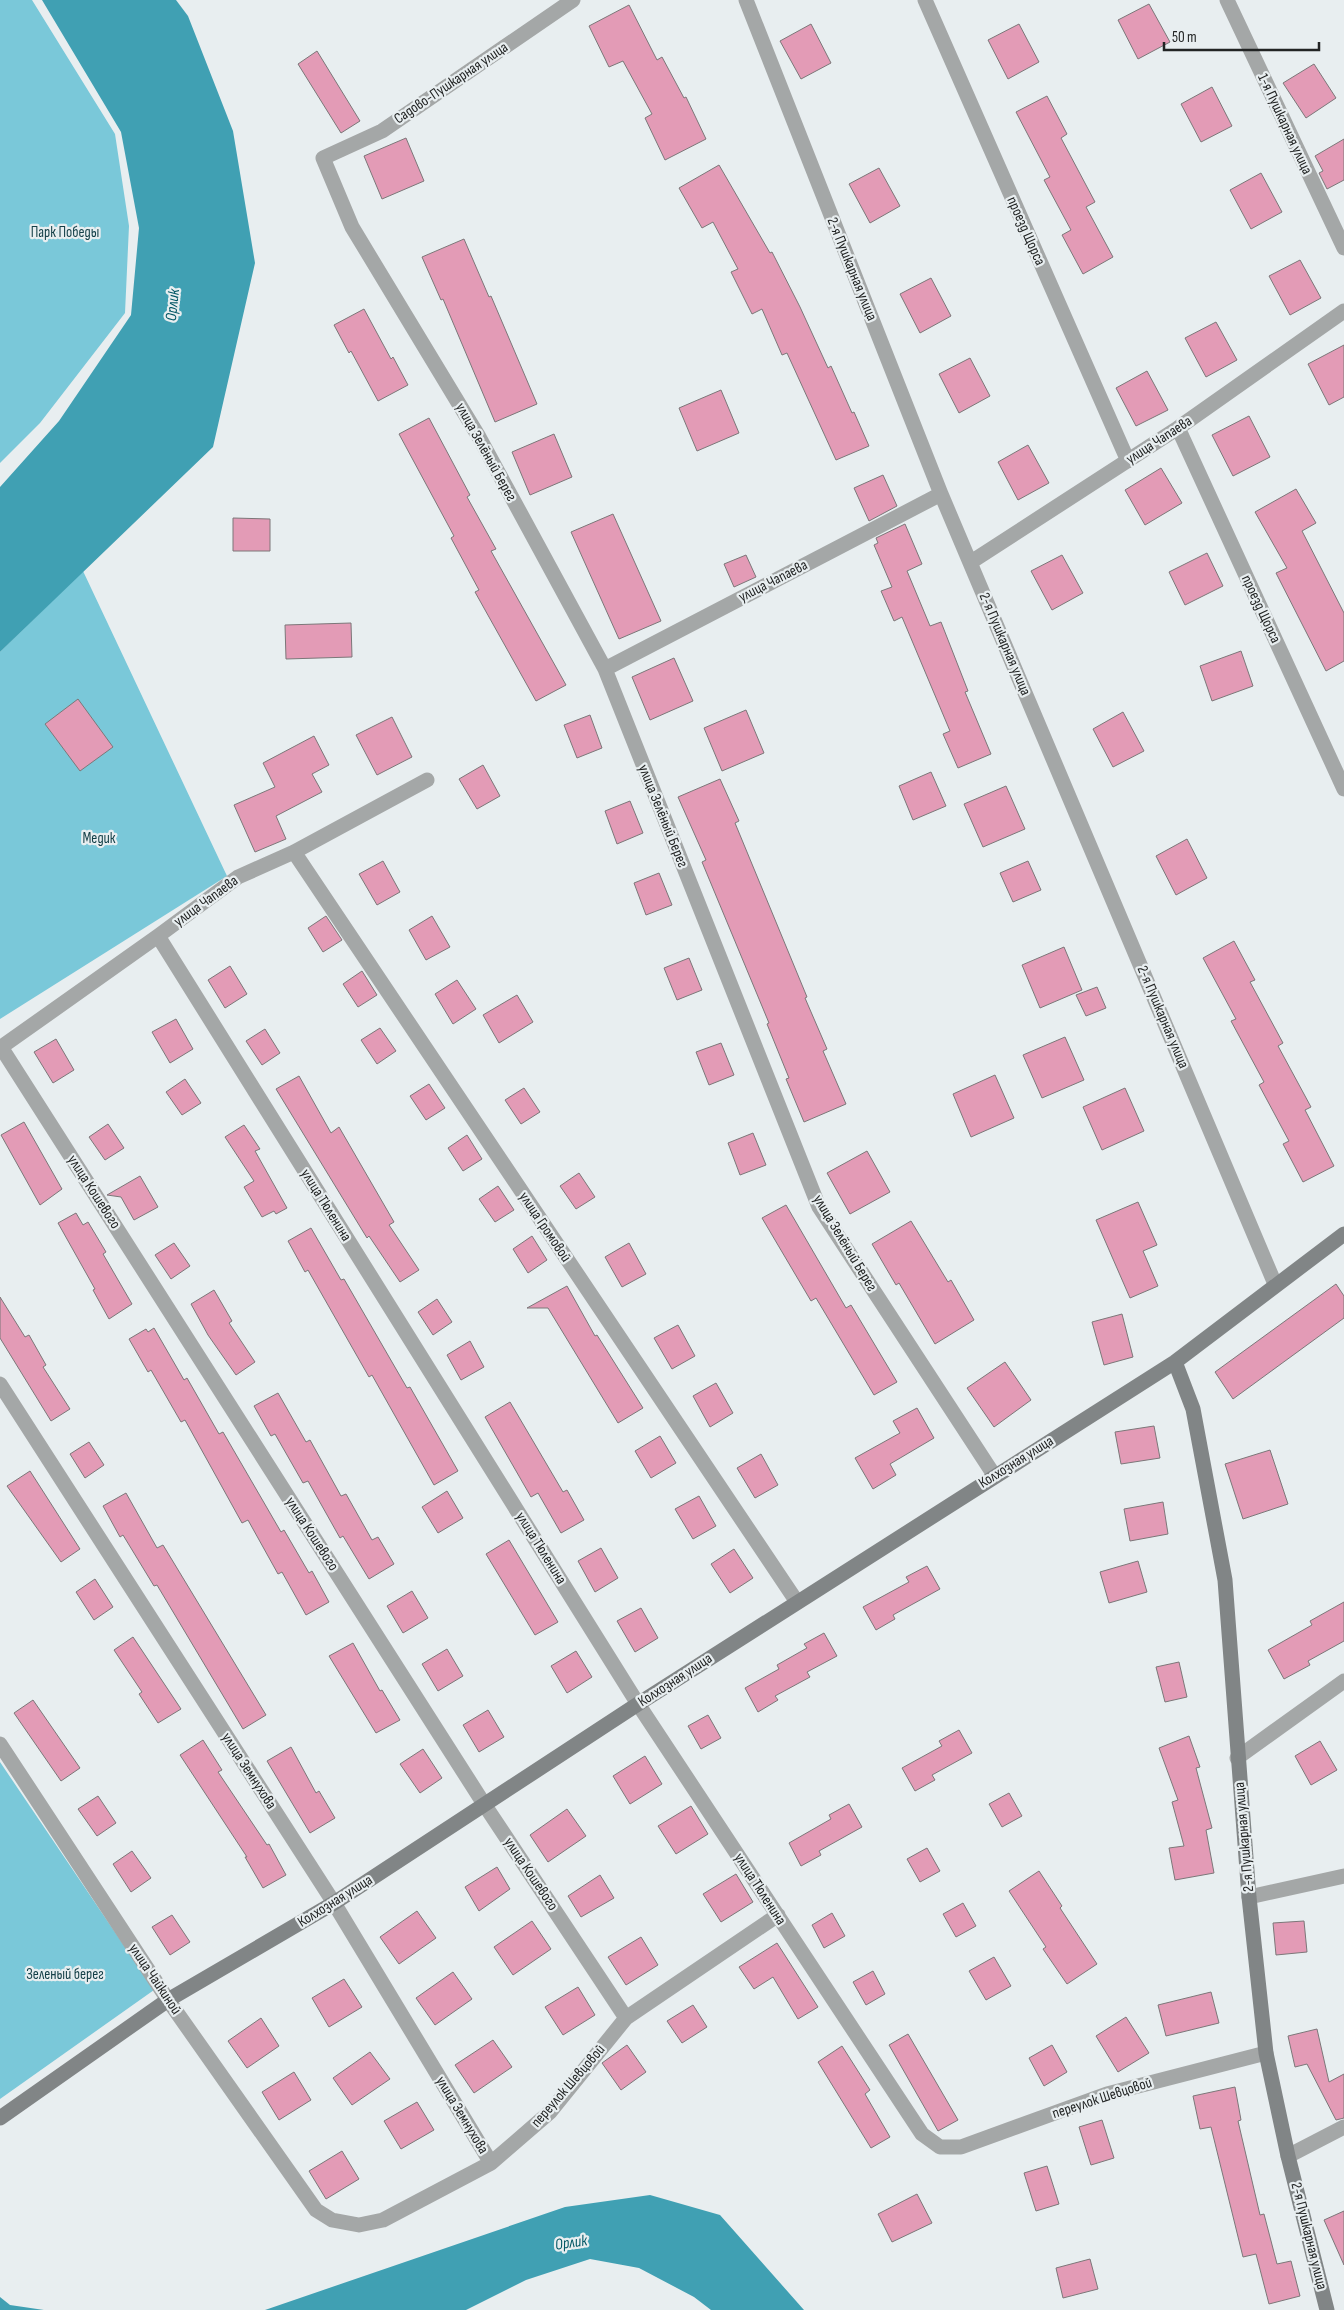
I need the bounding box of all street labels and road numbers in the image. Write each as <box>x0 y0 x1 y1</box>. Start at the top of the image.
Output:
street label: Садово-Пушкарная улица <box>390 38 512 128</box>
street label: 1-я Пушкарная улица <box>1253 71 1317 178</box>
street label: проезд Щорса <box>1002 194 1050 269</box>
street label: 2-я Пушкарная улица <box>823 214 881 324</box>
street label: улица Зелёный Берег <box>451 400 521 504</box>
street label: улица Чапаева <box>1122 412 1196 468</box>
street label: улица Чапаева <box>735 555 811 606</box>
street label: проезд Щорса <box>1237 572 1285 646</box>
street label: 2-я Пушкарная улица <box>975 590 1035 699</box>
street label: улица Зелёный Берег <box>634 762 692 870</box>
street label: улица Чапаева <box>170 871 242 931</box>
street label: 2-я Пушкарная улица <box>1133 963 1193 1072</box>
street label: улица Кошевого <box>63 1151 125 1233</box>
street label: улица Тюленина <box>296 1165 356 1245</box>
street label: улица Громовой <box>515 1188 575 1266</box>
street label: улица Зелёный Берег <box>809 1191 881 1295</box>
street label: Колхозная улица <box>975 1431 1057 1493</box>
street label: улица Кошевого <box>281 1493 343 1575</box>
street label: улица Тюленина <box>511 1508 571 1588</box>
street label: Колхозная улица <box>634 1649 716 1711</box>
street label: улица Земнухова <box>217 1729 281 1813</box>
street label: 2-я Пушкарная улица <box>1230 1781 1258 1893</box>
street label: улица Кошевого <box>500 1834 562 1914</box>
street label: улица Тюленина <box>730 1849 790 1929</box>
street label: Колхозная улица <box>294 1870 376 1932</box>
street label: улица Чайкиной <box>124 1940 186 2018</box>
street label: переулок Шевцовой <box>527 2041 609 2131</box>
street label: улица Земнухова <box>431 2073 493 2157</box>
street label: переулок Шевцовой <box>1050 2073 1154 2123</box>
street label: 2-я Пушкарная улица <box>1286 2180 1332 2292</box>

